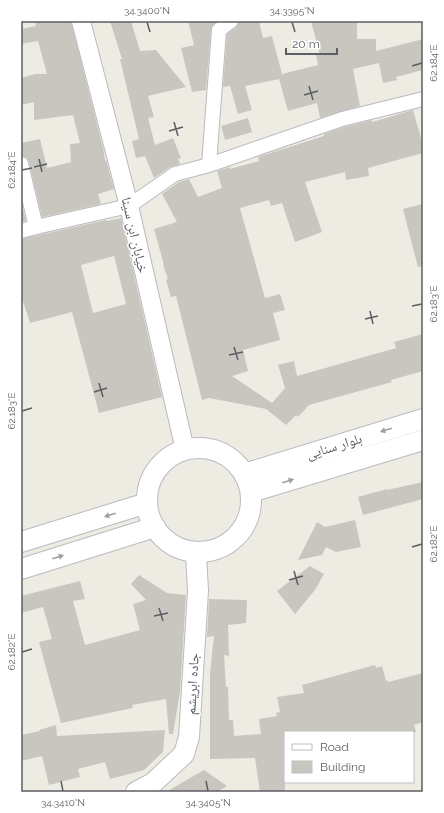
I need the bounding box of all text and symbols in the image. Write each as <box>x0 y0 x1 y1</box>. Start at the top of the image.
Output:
text: 34.3400°N <box>124 5 170 16</box>
text: 34.3395°N <box>269 5 315 16</box>
scale bar <box>286 30 337 56</box>
text: 20 m <box>292 37 320 51</box>
text: 62.184°E <box>428 44 439 82</box>
text: 62.184°E <box>6 151 17 189</box>
street label: خیابان ابن سینا <box>118 195 152 275</box>
text: 62.183°E <box>428 285 439 323</box>
text: 62.183°E <box>6 392 17 430</box>
one-way arrow <box>379 427 391 433</box>
street label: بلوار سنایی <box>304 430 364 463</box>
one-way arrow <box>283 478 295 484</box>
one-way arrow <box>104 512 116 518</box>
text: 62.182°E <box>428 525 439 563</box>
one-way arrow <box>53 554 65 560</box>
text: 62.182°E <box>6 633 17 671</box>
street label: جاده ابریشم <box>182 653 204 715</box>
legend <box>284 731 414 783</box>
text: Road <box>320 740 349 754</box>
text: Building <box>320 760 366 774</box>
text: 34.3410°N <box>41 797 85 808</box>
text: 34.3405°N <box>185 797 231 808</box>

